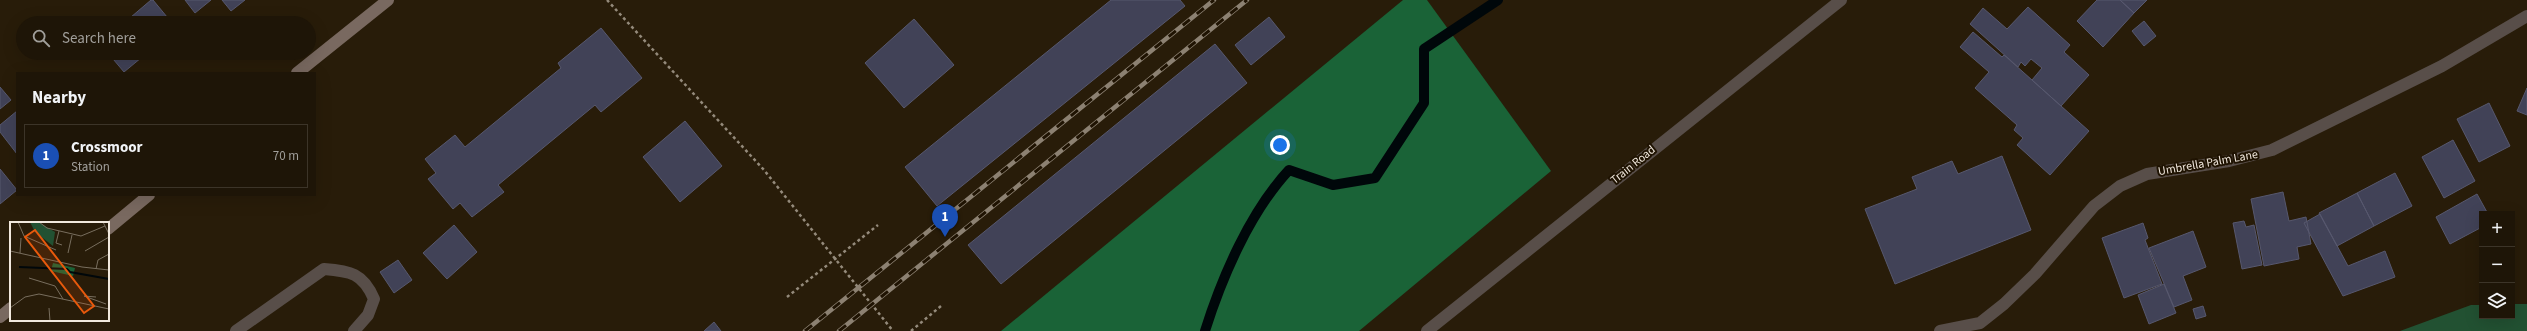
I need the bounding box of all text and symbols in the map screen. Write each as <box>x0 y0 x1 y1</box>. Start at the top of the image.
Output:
search box <box>16 16 316 60</box>
icon: search <box>30 27 52 49</box>
text: Search here <box>62 28 136 49</box>
text: Nearby <box>32 86 86 110</box>
your location <box>1270 135 1290 155</box>
text: Crossmoor <box>71 137 143 158</box>
street label: Train Road <box>1607 142 1659 188</box>
street label: Umbrella Palm Lane <box>2157 146 2259 180</box>
text: 1 <box>43 147 49 165</box>
text: 70 m <box>273 147 299 165</box>
text: Station <box>71 158 110 176</box>
pin: 1 <box>932 204 958 237</box>
map controls <box>2479 211 2515 319</box>
button: + <box>2479 211 2515 247</box>
inset map <box>10 222 109 321</box>
button: − <box>2479 247 2515 283</box>
button: layers <box>2479 283 2515 319</box>

